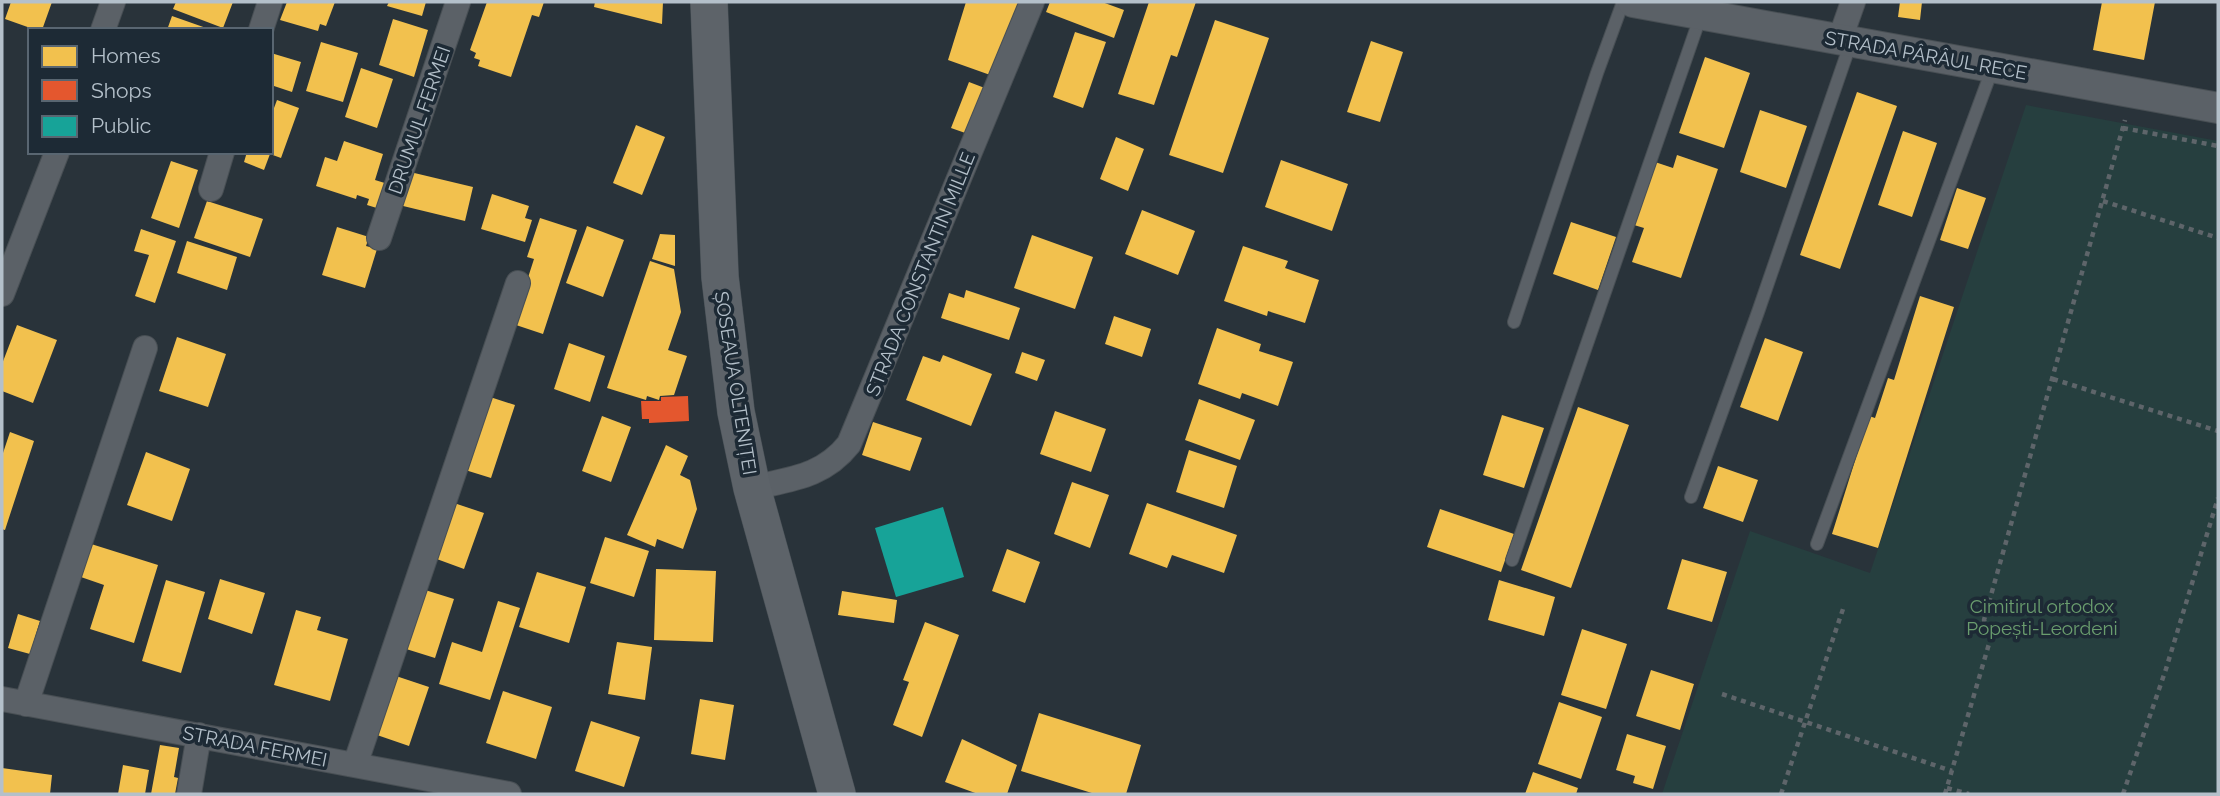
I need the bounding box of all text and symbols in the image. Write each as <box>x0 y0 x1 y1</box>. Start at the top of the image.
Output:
street label: STRADA PÂRÂUL RECE <box>1823 26 2029 84</box>
legend <box>28 28 273 154</box>
text: Homes <box>91 43 161 68</box>
street label: DRUMUL FERMEI <box>383 43 455 197</box>
text: Shops <box>91 78 152 103</box>
text: Public <box>91 113 151 138</box>
street label: STRADA CONSTANTIN MILLE <box>861 149 979 399</box>
street label: ȘOSEAUA OLTENIȚEI <box>711 290 761 476</box>
park label: Cimitirul ortodox Popești-Leordeni <box>1966 595 2118 639</box>
street label: STRADA FERMEI <box>181 721 329 771</box>

